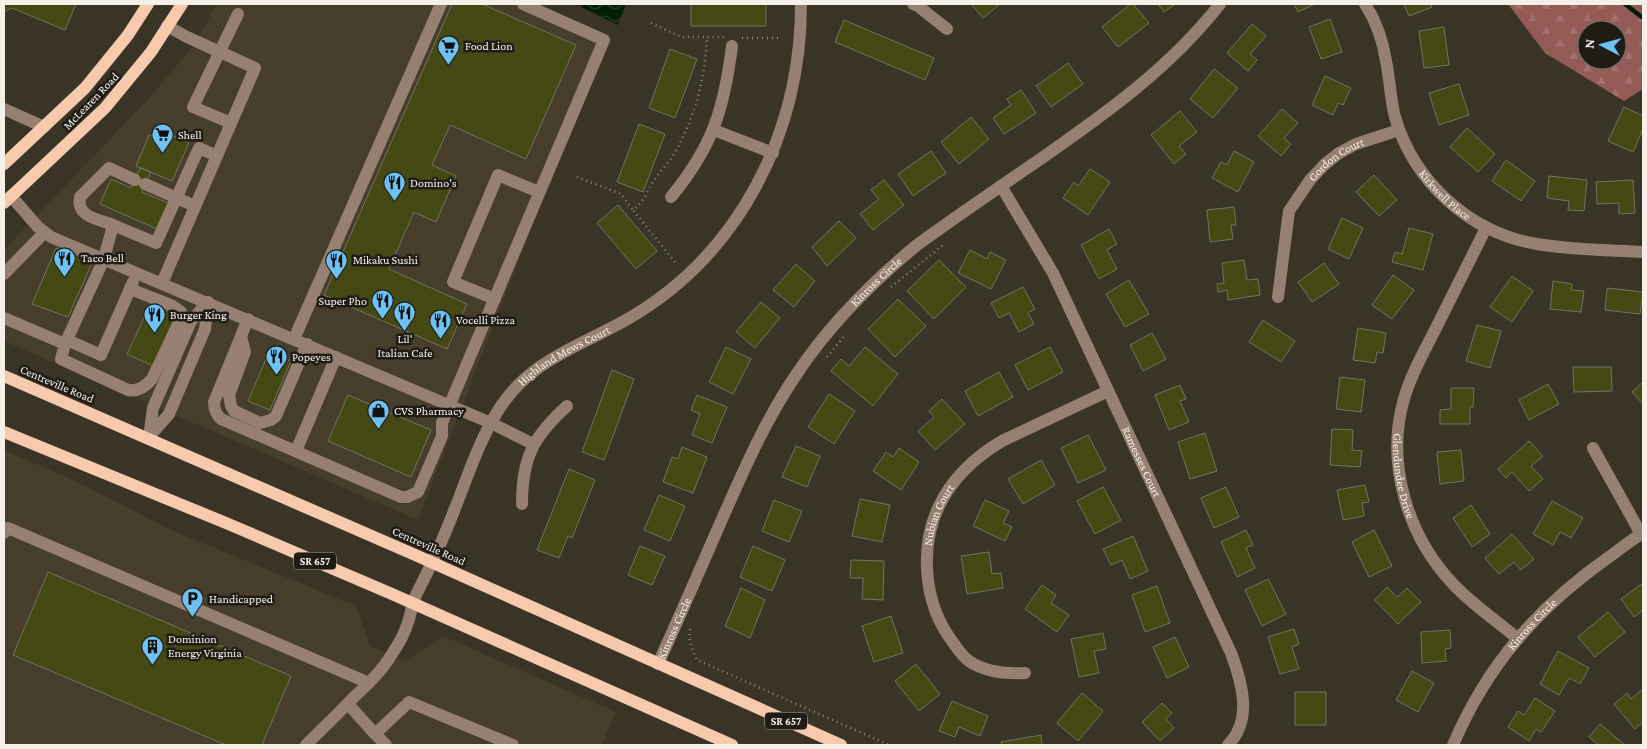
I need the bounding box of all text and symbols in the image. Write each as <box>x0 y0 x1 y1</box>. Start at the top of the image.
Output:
north arrow <box>1577 20 1627 70</box>
supermarket icon: Food Lion <box>437 34 461 65</box>
text: N <box>1581 38 1598 49</box>
place label: Food Lion <box>465 39 513 53</box>
street label: McLearen Road <box>60 69 122 133</box>
supermarket icon: Shell <box>150 123 174 154</box>
place label: Shell <box>178 128 202 142</box>
street label: Gordon Court <box>1305 135 1367 184</box>
street label: Kirkwell Place <box>1416 167 1474 223</box>
restaurant icon: Domino's <box>382 171 406 202</box>
place label: Domino's <box>410 176 457 190</box>
restaurant icon: Taco Bell <box>53 246 77 277</box>
restaurant icon: Mikaku Sushi <box>325 248 349 279</box>
place label: Taco Bell <box>81 251 124 265</box>
place label: Mikaku Sushi <box>353 253 418 267</box>
street label: Kinross Circle <box>848 254 905 309</box>
restaurant icon: Super Pho <box>371 289 395 320</box>
place label: Super Pho <box>319 294 367 308</box>
restaurant icon: Lil' Italian Cafe <box>393 300 417 331</box>
restaurant icon: Burger King <box>142 303 166 334</box>
place label: Burger King <box>170 308 227 322</box>
restaurant icon: Vocelli Pizza <box>428 308 452 339</box>
place label: Vocelli Pizza <box>456 313 516 327</box>
street label: Highland Mews Court <box>515 322 613 389</box>
place label: Lil' Italian Cafe <box>378 332 432 360</box>
restaurant icon: Popeyes <box>264 345 288 376</box>
place label: Popeyes <box>292 350 331 364</box>
street label: Centreville Road <box>18 362 97 406</box>
shop icon: CVS Pharmacy <box>366 399 390 430</box>
place label: CVS Pharmacy <box>394 404 464 418</box>
street label: Ramesses Court <box>1119 424 1164 500</box>
street label: Glendundee Drive <box>1390 433 1418 521</box>
street label: Nubian Court <box>921 480 958 547</box>
street label: Centreville Road <box>390 524 468 569</box>
road number: SR 657 <box>294 552 336 570</box>
parking icon: Handicapped <box>181 587 205 618</box>
place label: Handicapped <box>209 592 274 606</box>
street label: Kinross Circle <box>654 596 694 661</box>
street label: Kinross Circle <box>1504 596 1559 653</box>
place label: Dominion Energy Virginia <box>168 632 242 660</box>
building icon: Dominion Energy Virginia <box>140 634 164 665</box>
road number: SR 657 <box>765 712 807 729</box>

